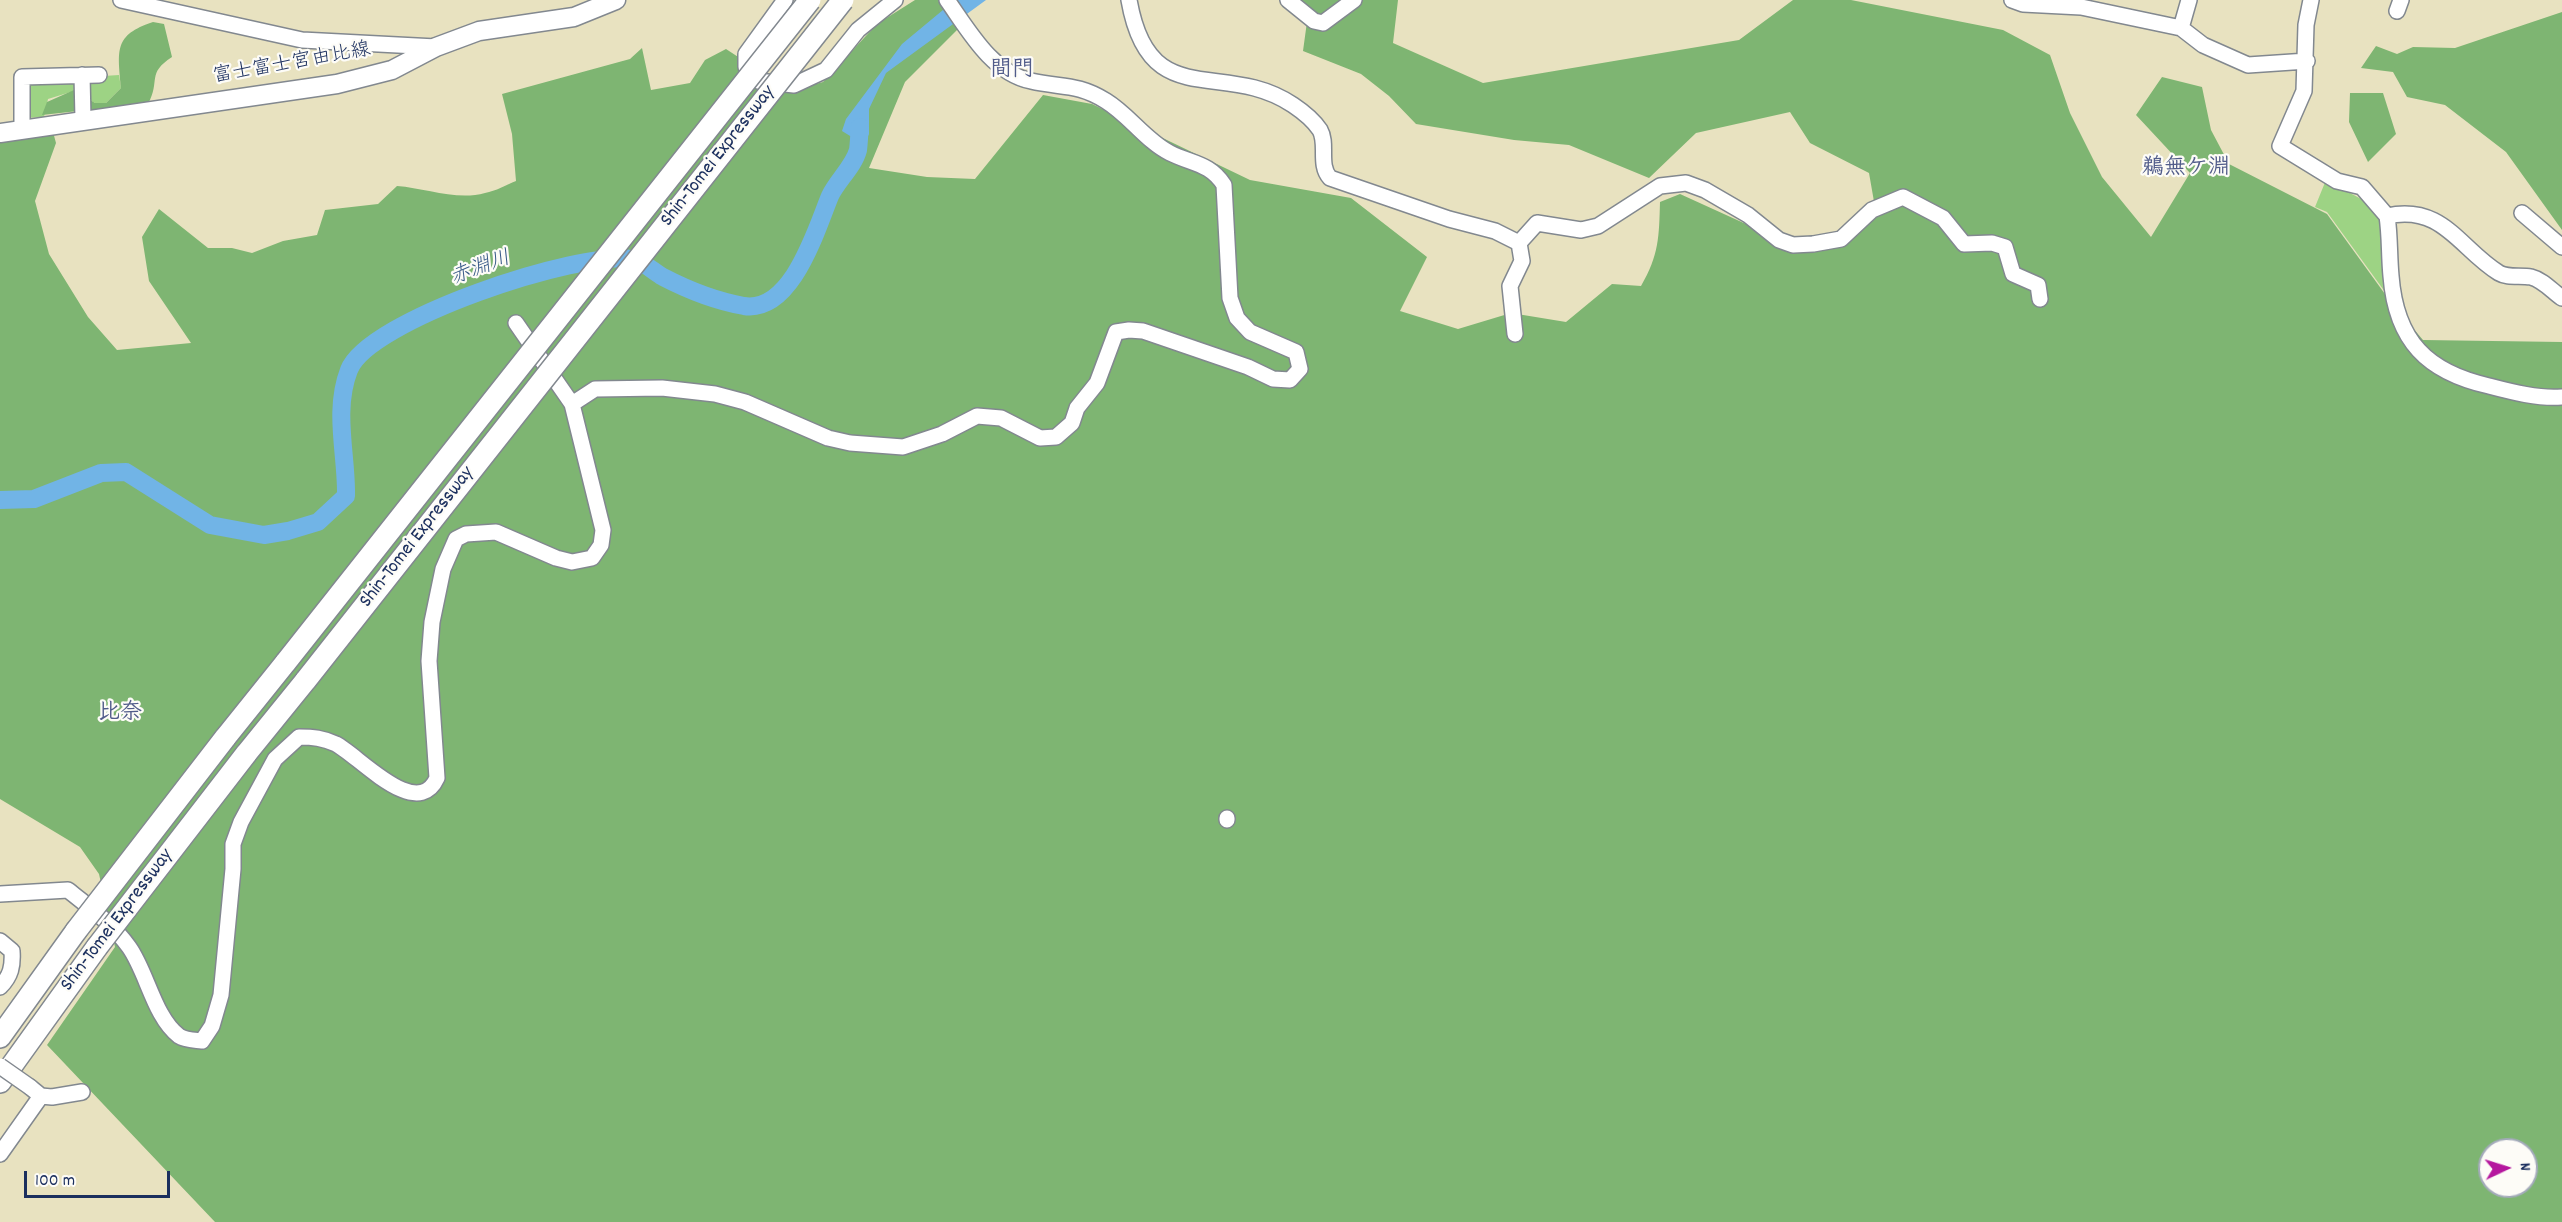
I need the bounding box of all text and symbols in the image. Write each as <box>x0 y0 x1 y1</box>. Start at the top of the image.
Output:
street label: 富士富士宮由比線 <box>211 39 373 91</box>
district label: 間門 <box>990 59 1034 85</box>
street label: Shin-Tomei Expressway <box>656 82 782 232</box>
district label: 鵜無ケ淵 <box>2142 157 2230 183</box>
water label: 赤淵川 <box>447 247 515 293</box>
street label: Shin-Tomei Expressway <box>355 463 481 613</box>
district label: 比奈 <box>98 702 142 728</box>
street label: Shin-Tomei Expressway <box>56 845 180 997</box>
north arrow <box>2478 1138 2538 1198</box>
scale bar <box>27 1159 172 1197</box>
text: N <box>2513 1162 2536 1172</box>
text: 100 m <box>35 1169 75 1194</box>

